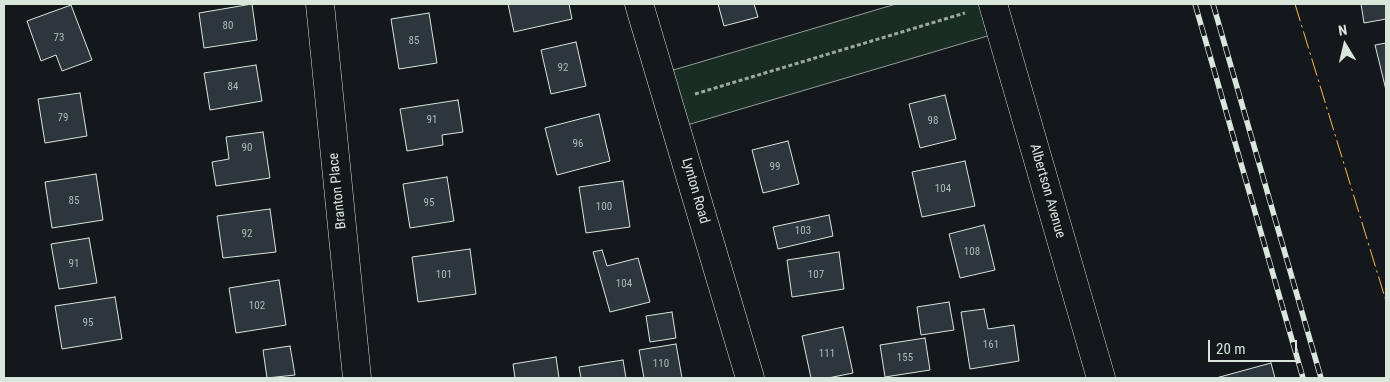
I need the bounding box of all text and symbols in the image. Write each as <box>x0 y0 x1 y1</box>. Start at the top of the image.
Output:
house number: 80 <box>223 19 233 33</box>
north arrow <box>1320 20 1370 70</box>
text: N <box>1337 22 1348 39</box>
house number: 73 <box>54 31 64 45</box>
house number: 85 <box>409 34 419 48</box>
house number: 92 <box>558 61 568 75</box>
house number: 84 <box>228 80 238 94</box>
house number: 79 <box>58 111 68 125</box>
house number: 91 <box>427 113 437 127</box>
house number: 98 <box>928 114 938 128</box>
house number: 96 <box>573 137 583 151</box>
house number: 90 <box>242 141 252 155</box>
street label: Albertson Avenue <box>1026 142 1068 240</box>
street label: Branton Place <box>326 152 350 230</box>
street label: Lynton Road <box>678 156 712 226</box>
house number: 99 <box>770 160 780 174</box>
house number: 104 <box>935 182 951 196</box>
house number: 85 <box>69 194 79 208</box>
house number: 95 <box>424 196 434 210</box>
house number: 100 <box>596 200 612 214</box>
house number: 103 <box>795 224 811 238</box>
house number: 92 <box>242 227 252 241</box>
house number: 108 <box>964 245 980 259</box>
house number: 91 <box>69 257 79 271</box>
house number: 101 <box>436 268 452 282</box>
house number: 107 <box>808 268 824 282</box>
house number: 104 <box>616 277 632 291</box>
house number: 102 <box>249 299 265 313</box>
house number: 95 <box>83 316 93 330</box>
scale bar <box>1210 330 1299 362</box>
house number: 161 <box>983 338 999 352</box>
text: 20 m <box>1216 340 1246 358</box>
house number: 111 <box>819 347 835 361</box>
house number: 155 <box>897 351 913 365</box>
house number: 110 <box>653 357 669 371</box>

